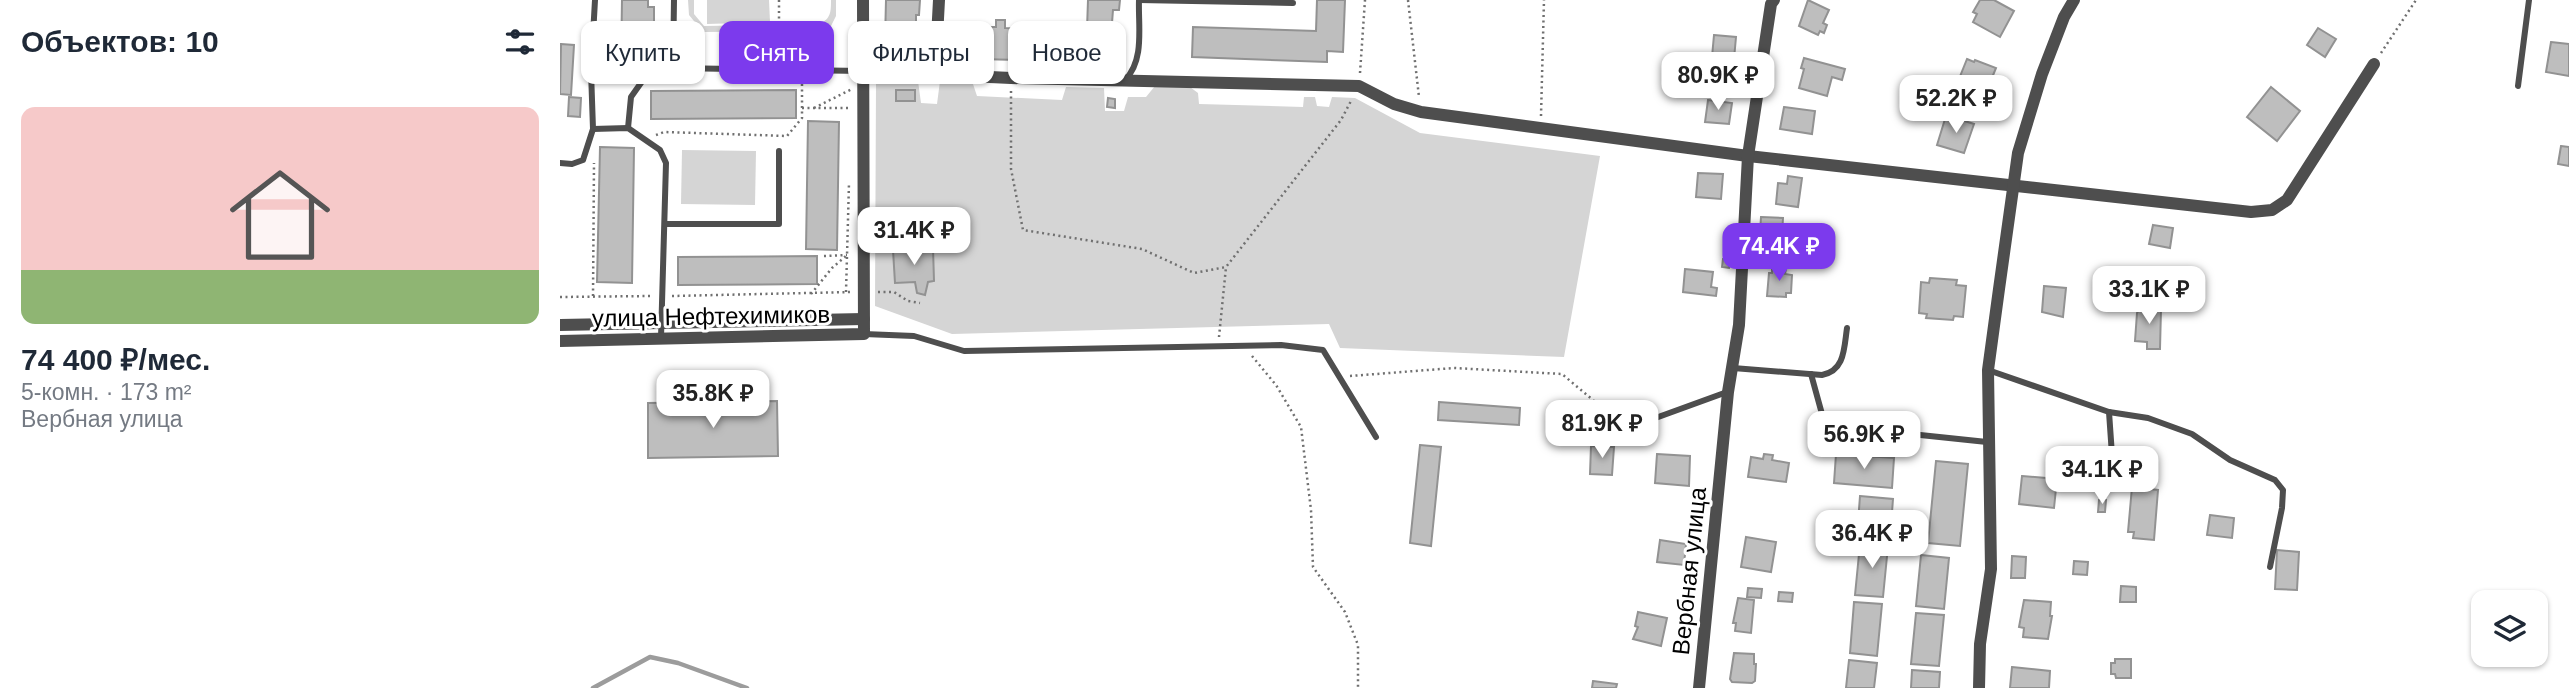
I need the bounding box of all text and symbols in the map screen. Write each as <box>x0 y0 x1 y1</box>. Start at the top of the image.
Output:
chip: Купить <box>581 21 705 84</box>
chip: Снять <box>719 21 834 84</box>
chip: Фильтры <box>848 21 994 84</box>
chip: Новое <box>1008 21 1126 84</box>
icon: filters <box>501 23 539 61</box>
text: Объектов: 10 <box>21 25 219 58</box>
pin: 80.9K ₽ <box>1653 52 1783 112</box>
text: 80.9K ₽ <box>1677 62 1759 88</box>
pin: 52.2K ₽ <box>1891 76 2021 135</box>
text: 52.2K ₽ <box>1915 85 1997 111</box>
icon: home <box>217 152 343 278</box>
pin: 31.4K ₽ <box>849 208 979 267</box>
text: 31.4K ₽ <box>873 217 955 243</box>
pin: 74.4K ₽ <box>1714 224 1844 283</box>
text: 74.4K ₽ <box>1738 233 1820 259</box>
pin: 33.1K ₽ <box>2084 266 2214 326</box>
text: 33.1K ₽ <box>2108 276 2190 302</box>
street label: улица Нефтехимиков <box>592 300 830 332</box>
text: 74 400 ₽/мес. <box>21 343 210 376</box>
pin: 35.8K ₽ <box>648 370 778 430</box>
text: 5-комн. · 173 m² <box>21 379 192 405</box>
text: 35.8K ₽ <box>672 380 754 406</box>
pin: 81.9K ₽ <box>1537 400 1667 460</box>
text: Вербная улица <box>21 406 183 432</box>
text: 81.9K ₽ <box>1561 410 1643 436</box>
pin: 56.9K ₽ <box>1799 412 1929 471</box>
text: 56.9K ₽ <box>1823 421 1905 447</box>
pin: 34.1K ₽ <box>2037 447 2167 506</box>
text: 34.1K ₽ <box>2061 456 2143 482</box>
street label: Вербная улица <box>1667 485 1711 656</box>
pin: 36.4K ₽ <box>1807 510 1937 570</box>
text: 36.4K ₽ <box>1831 520 1913 546</box>
map controls <box>2471 590 2548 667</box>
button: layers <box>2471 590 2548 667</box>

